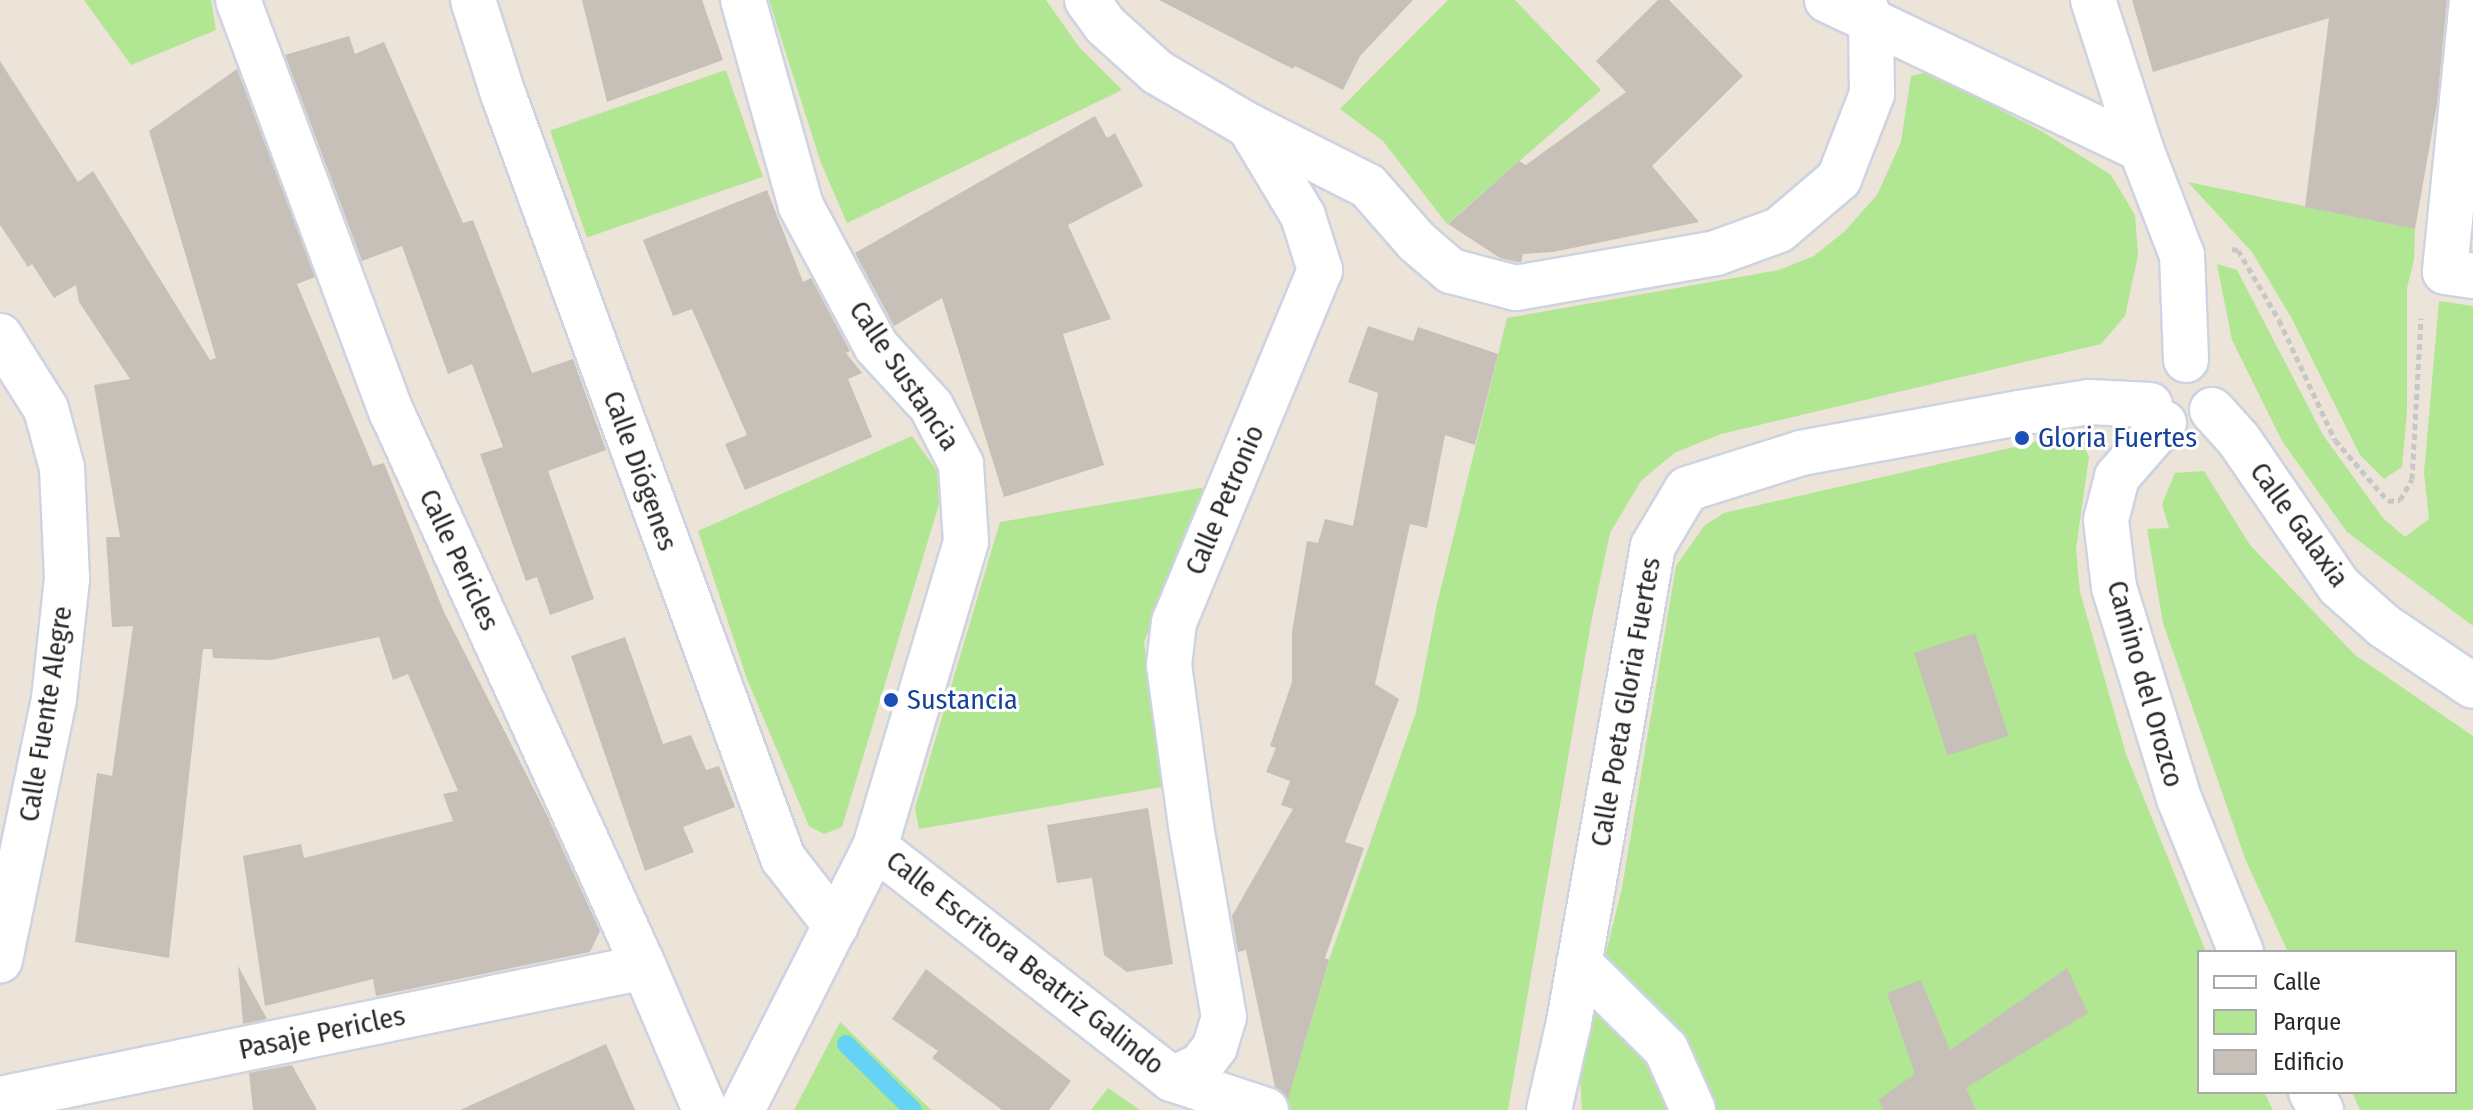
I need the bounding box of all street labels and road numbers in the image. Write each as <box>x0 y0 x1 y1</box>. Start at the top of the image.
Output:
street label: Calle Sustancia <box>842 295 966 457</box>
street label: Calle Diógenes <box>596 387 684 555</box>
street label: Calle Petronio <box>1178 420 1272 580</box>
street label: Calle Galaxia <box>2243 456 2355 594</box>
street label: Calle Pericles <box>412 484 506 636</box>
street label: Calle Poeta Gloria Fuertes <box>1584 555 1668 849</box>
street label: Camino del Orozco <box>2099 577 2191 791</box>
street label: Calle Fuente Alegre <box>12 604 80 824</box>
street label: Calle Escritora Beatriz Galindo <box>879 844 1171 1082</box>
street label: Pasaje Pericles <box>236 999 408 1067</box>

